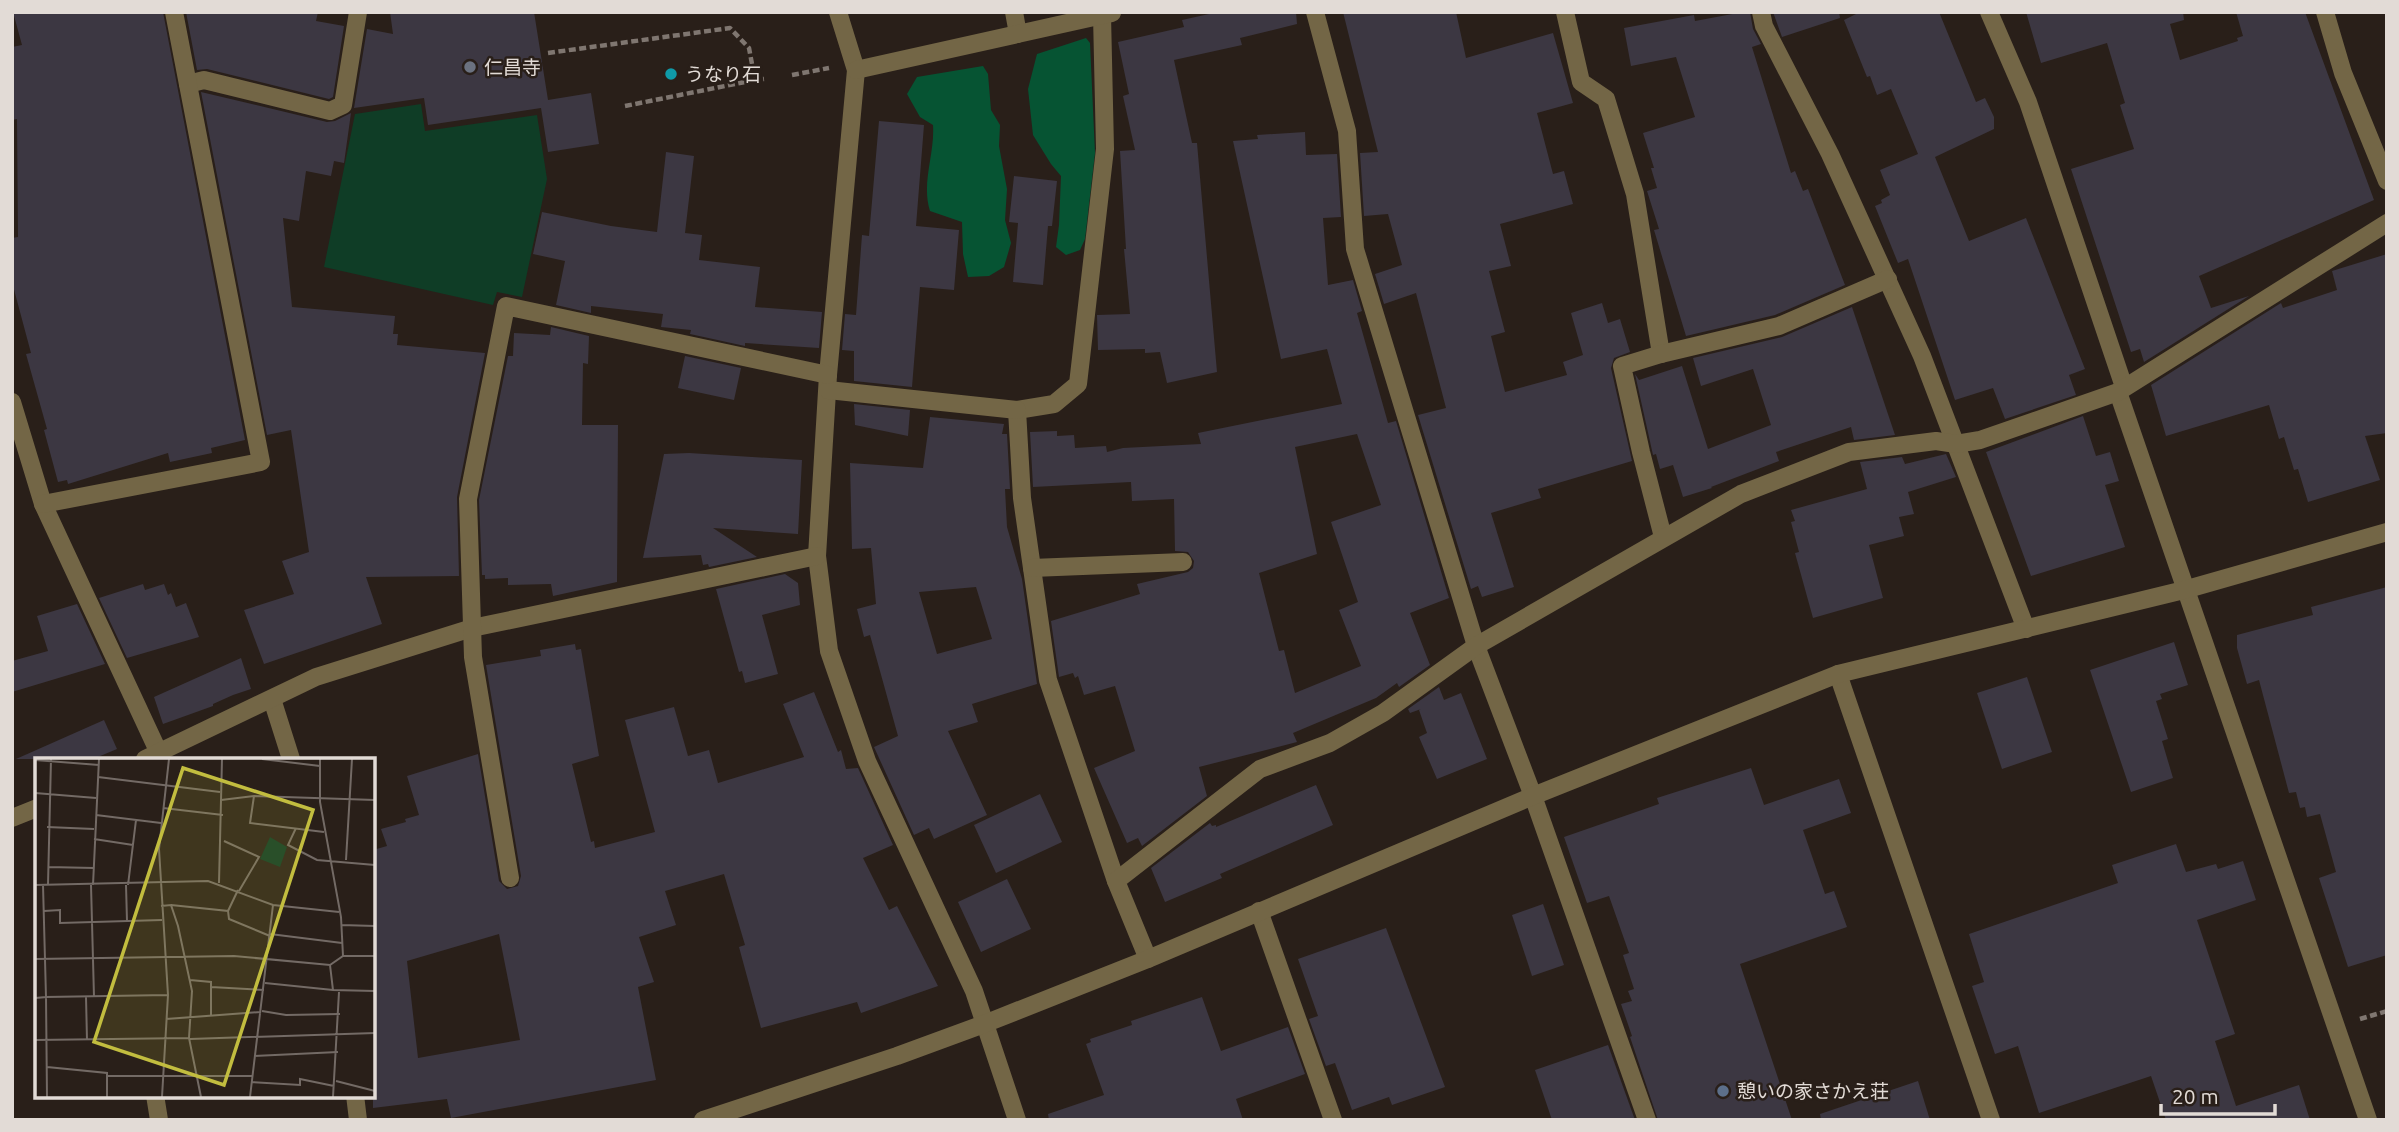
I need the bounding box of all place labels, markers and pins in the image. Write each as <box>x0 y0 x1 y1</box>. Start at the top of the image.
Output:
place label: 仁昌寺 <box>484 56 541 78</box>
marker: 仁昌寺 <box>462 59 478 75</box>
place label: うなり石 <box>685 63 761 85</box>
marker: うなり石 <box>663 66 679 82</box>
place label: 憩いの家さかえ荘 <box>1737 1080 1889 1102</box>
marker: 憩いの家さかえ荘 <box>1715 1083 1731 1099</box>

